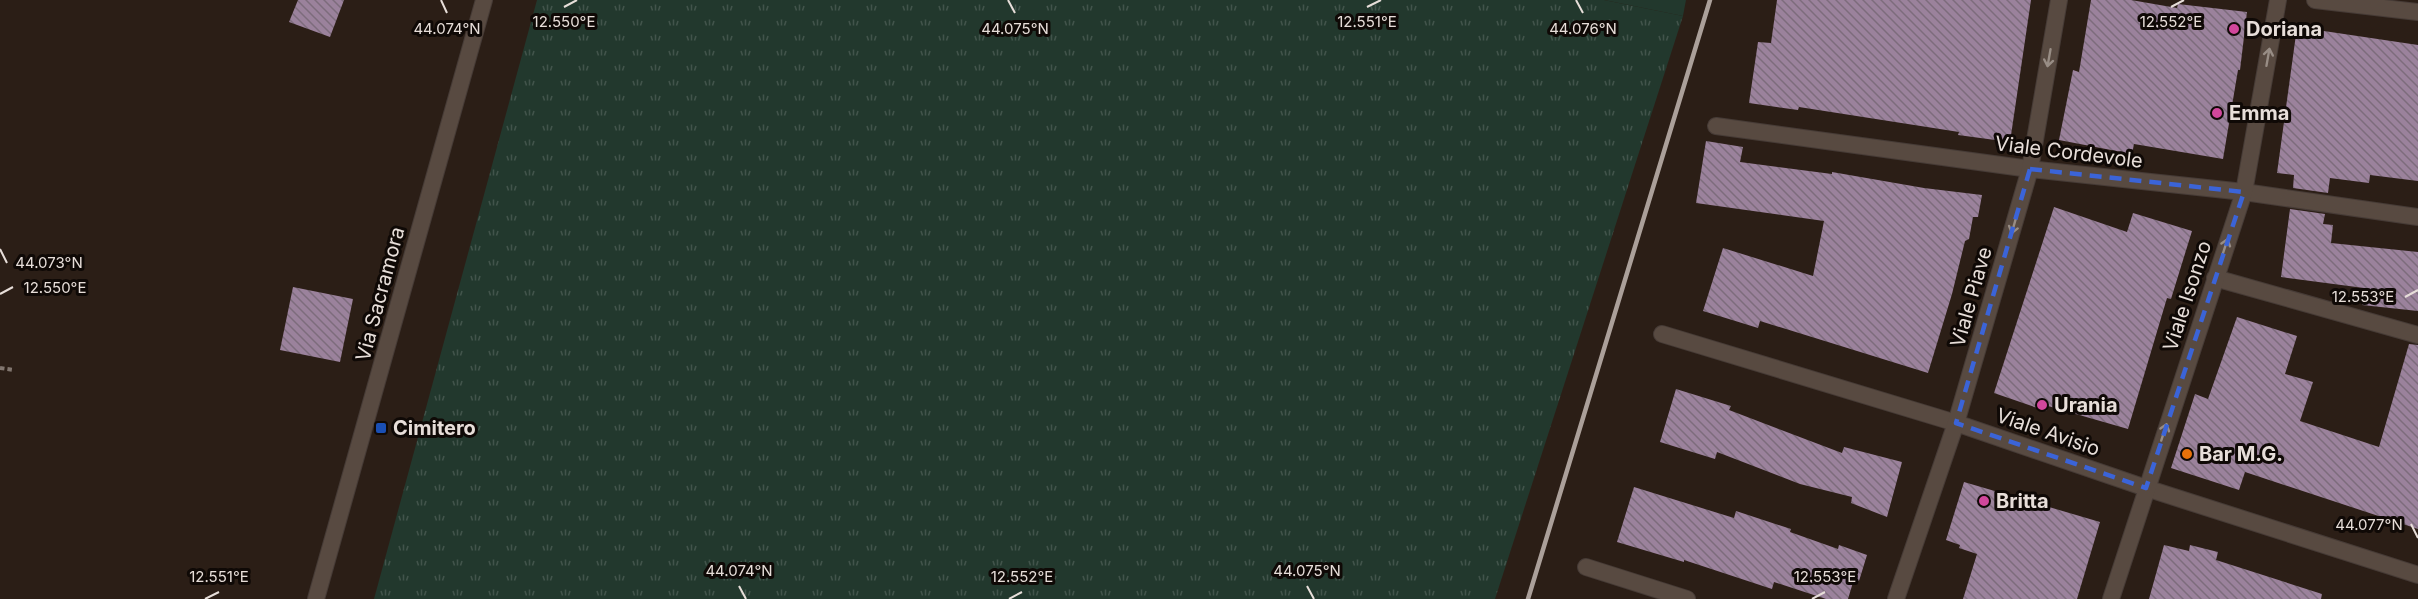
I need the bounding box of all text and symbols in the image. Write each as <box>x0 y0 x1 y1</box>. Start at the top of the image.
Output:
text: 12.550°E <box>533 12 595 31</box>
text: 12.551°E <box>1337 12 1397 31</box>
text: 12.552°E <box>2140 12 2202 31</box>
place label: Doriana <box>2246 17 2322 41</box>
text: 44.074°N <box>413 19 481 38</box>
text: 44.075°N <box>981 19 1049 38</box>
text: 44.076°N <box>1549 19 1617 38</box>
marker: Doriana <box>2227 22 2241 36</box>
one-way arrow <box>2044 47 2055 67</box>
one-way arrow <box>2262 48 2273 68</box>
place label: Emma <box>2229 101 2289 125</box>
marker: Emma <box>2210 106 2224 120</box>
street label: Viale Cordevole <box>1994 131 2144 173</box>
one-way arrow <box>2008 215 2019 234</box>
street label: Via Sacramora <box>351 224 409 364</box>
street label: Viale Isonzo <box>2158 238 2216 354</box>
one-way arrow <box>2220 238 2231 257</box>
street label: Viale Piave <box>1945 244 1997 350</box>
text: 44.073°N <box>15 253 83 272</box>
text: 12.550°E <box>24 278 86 297</box>
text: 12.553°E <box>2332 287 2394 306</box>
place label: Urania <box>2054 393 2118 417</box>
marker: Urania <box>2035 398 2049 412</box>
street label: Viale Avisio <box>1993 403 2103 461</box>
place label: Cimitero <box>393 416 476 440</box>
marker: Cimitero <box>374 421 388 435</box>
one-way arrow <box>2159 423 2170 442</box>
place label: Bar M.G. <box>2199 442 2283 466</box>
marker: Bar M.G. <box>2180 447 2194 461</box>
place label: Britta <box>1996 489 2049 513</box>
marker: Britta <box>1977 494 1991 508</box>
text: 44.077°N <box>2335 515 2403 534</box>
text: 44.074°N <box>705 561 773 580</box>
text: 44.075°N <box>1273 561 1341 580</box>
text: 12.551°E <box>189 567 249 586</box>
text: 12.552°E <box>991 567 1053 586</box>
text: 12.553°E <box>1794 567 1856 586</box>

